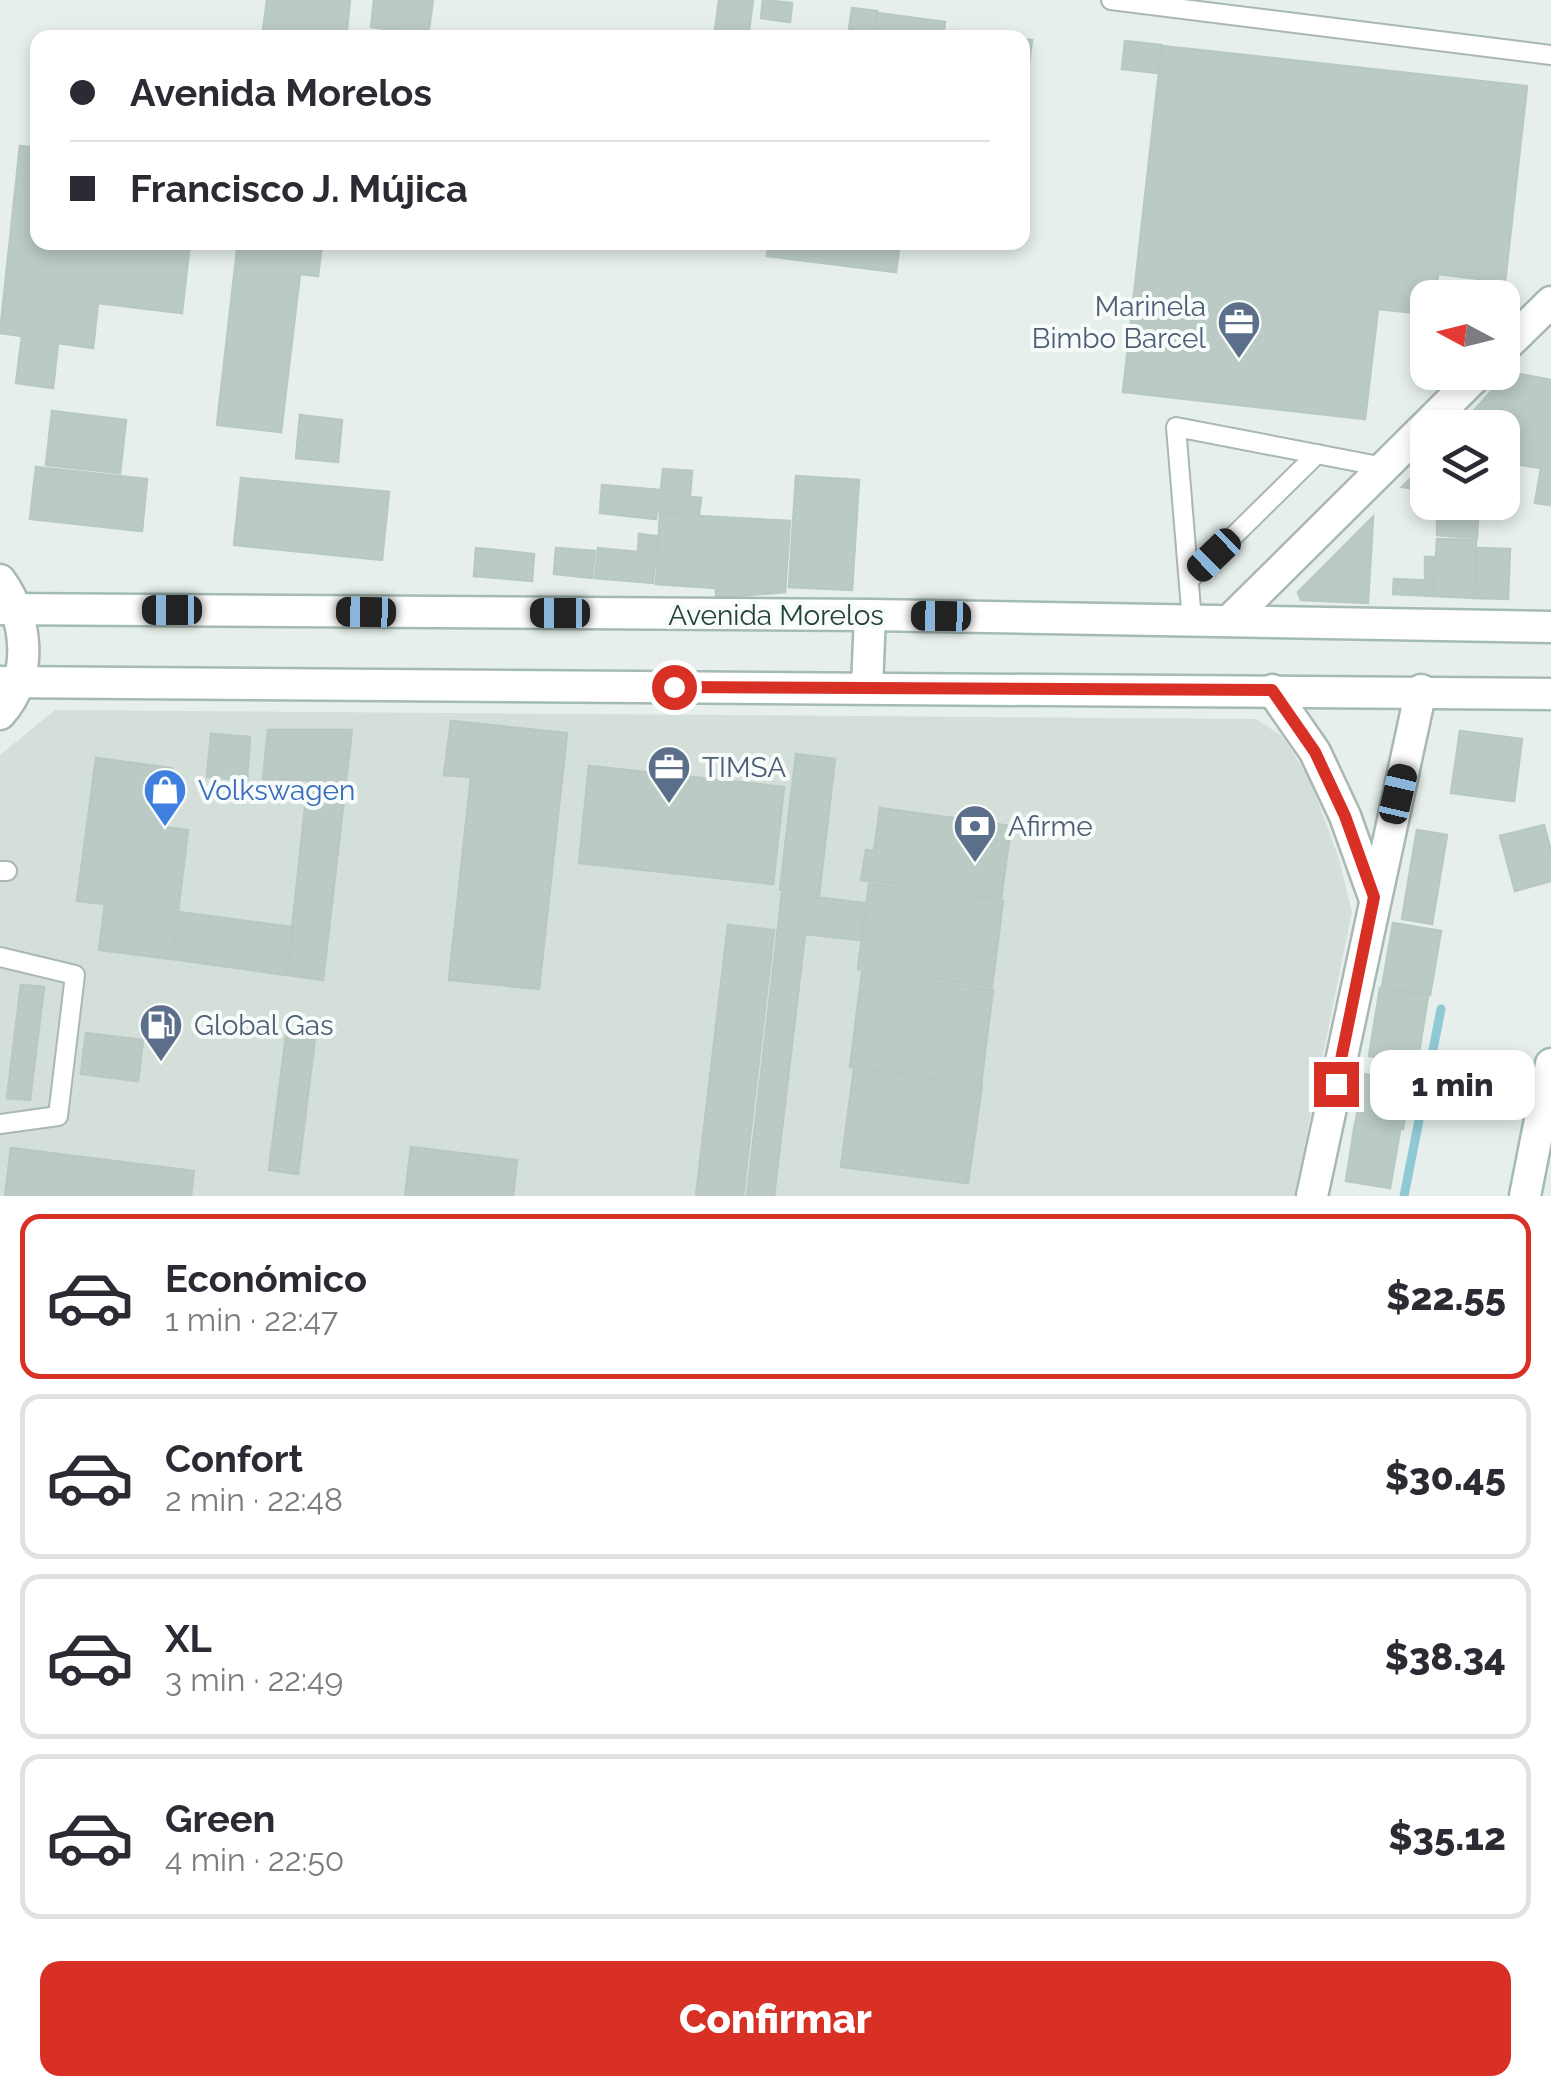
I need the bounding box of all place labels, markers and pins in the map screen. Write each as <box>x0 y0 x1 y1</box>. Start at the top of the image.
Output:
place label: Marinela Bimbo Barcel <box>1032 290 1206 355</box>
office icon: Marinela Bimbo Barcel <box>1216 299 1262 360</box>
office icon: TIMSA <box>646 744 692 805</box>
place label: TIMSA <box>702 751 786 784</box>
shop icon: Volkswagen <box>142 767 188 828</box>
place label: Volkswagen <box>198 774 355 807</box>
bank icon: Afirme <box>952 803 998 864</box>
place label: Afirme <box>1008 810 1093 843</box>
fuel station icon: Global Gas <box>138 1002 184 1063</box>
place label: Global Gas <box>194 1009 334 1042</box>

